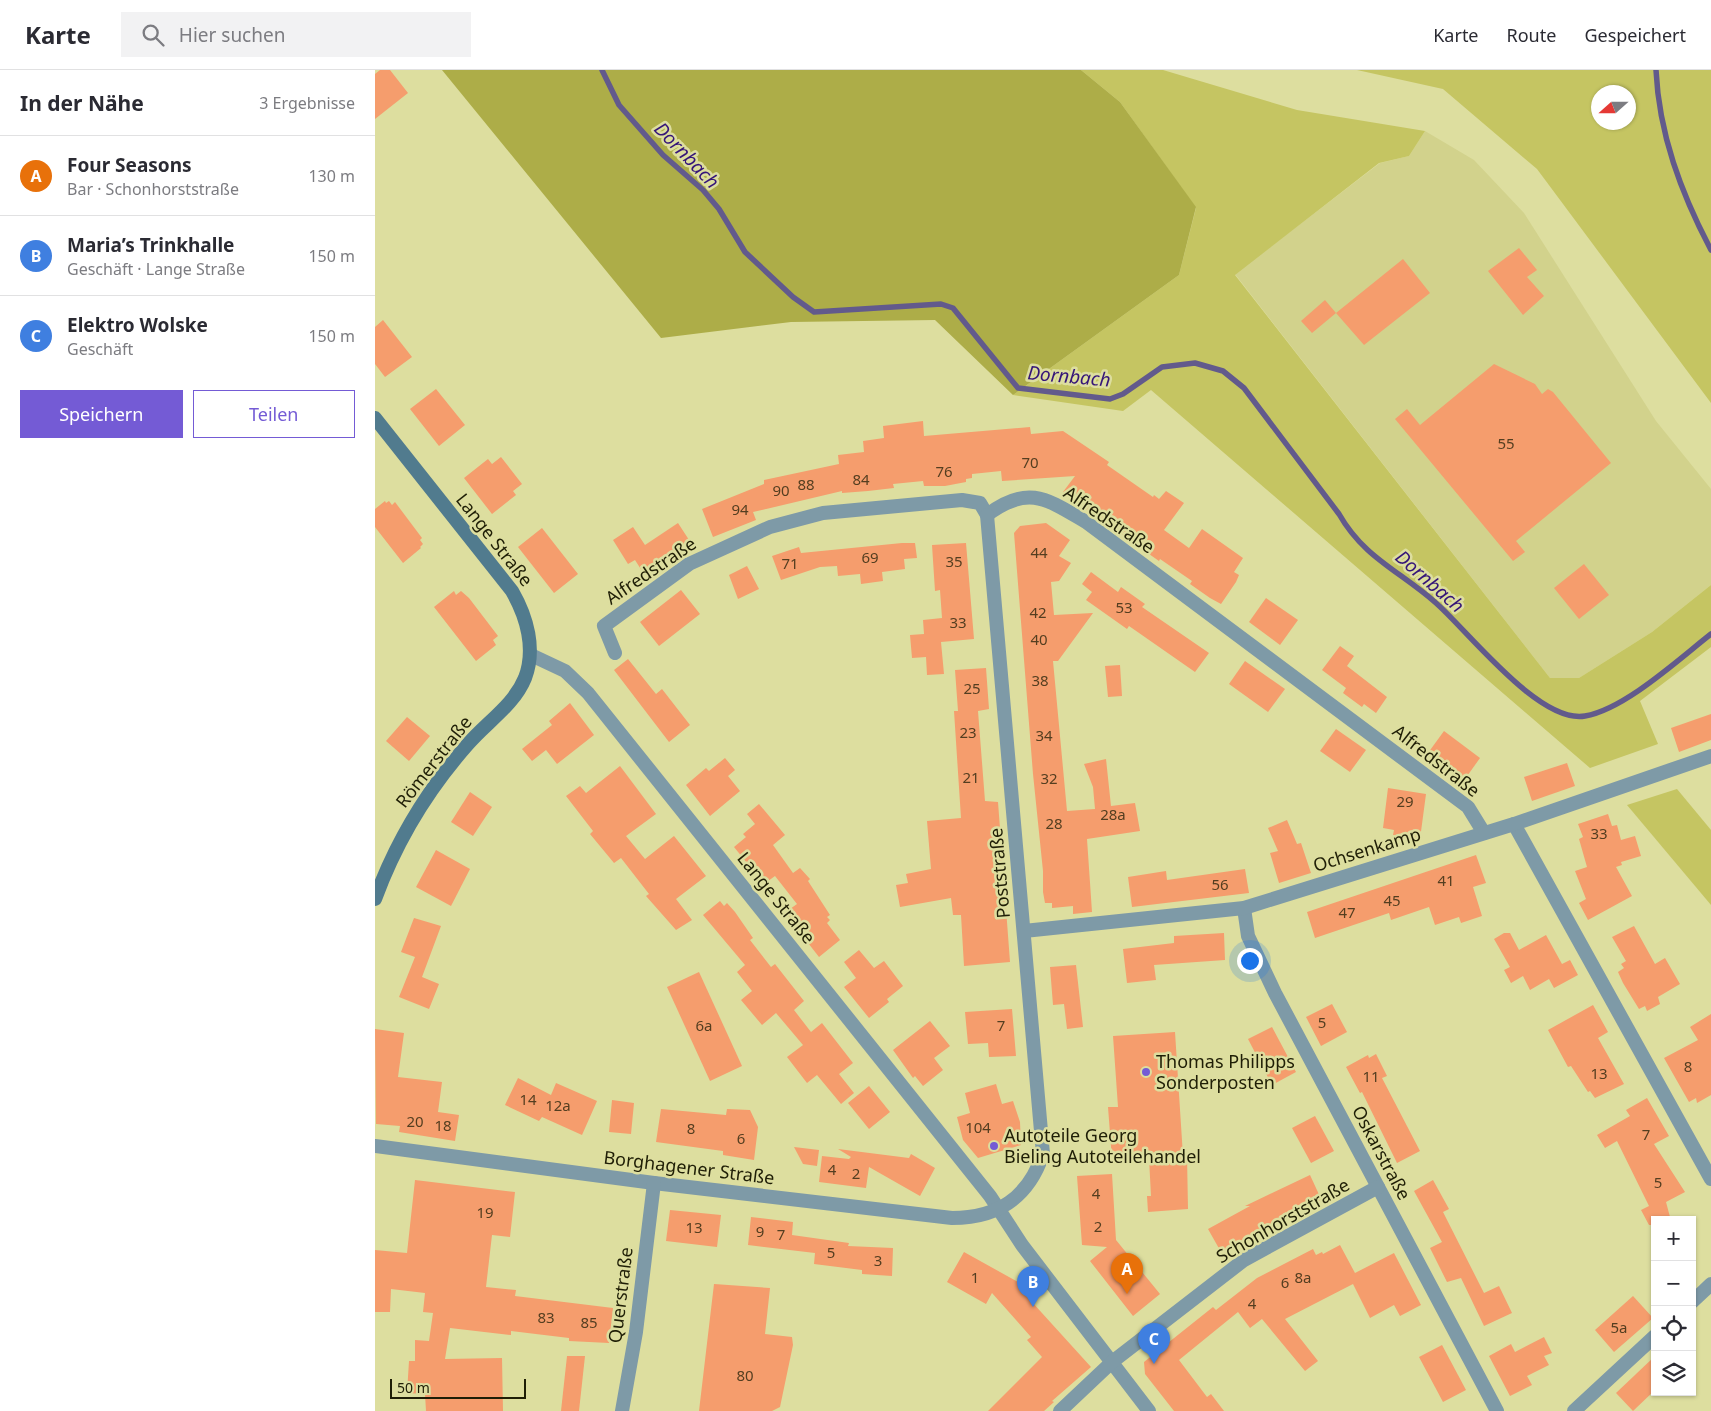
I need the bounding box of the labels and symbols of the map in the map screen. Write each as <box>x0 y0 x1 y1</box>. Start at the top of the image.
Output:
north arrow <box>1591 85 1636 130</box>
water label: Dornbach <box>649 116 725 194</box>
water label: Dornbach <box>1026 359 1112 393</box>
house number: 55 <box>1497 433 1515 453</box>
house number: 70 <box>1021 452 1039 472</box>
house number: 76 <box>935 461 953 481</box>
house number: 84 <box>852 469 870 489</box>
house number: 88 <box>797 474 815 494</box>
house number: 90 <box>772 480 790 500</box>
street label: Alfredstraße <box>1060 480 1160 558</box>
street label: Lange Straße <box>451 488 539 591</box>
house number: 94 <box>731 499 749 519</box>
street label: Alfredstraße <box>600 531 700 609</box>
house number: 44 <box>1030 542 1048 562</box>
water label: Dornbach <box>1390 544 1470 618</box>
house number: 69 <box>861 547 879 567</box>
house number: 35 <box>945 551 963 571</box>
house number: 71 <box>781 553 799 573</box>
house number: 53 <box>1115 597 1133 617</box>
house number: 42 <box>1029 602 1047 622</box>
house number: 33 <box>949 612 967 632</box>
house number: 40 <box>1030 629 1048 649</box>
house number: 38 <box>1031 670 1049 690</box>
house number: 25 <box>963 678 981 698</box>
street label: Römerstraße <box>390 711 477 812</box>
street label: Alfredstraße <box>1388 719 1485 802</box>
house number: 23 <box>959 722 977 742</box>
house number: 34 <box>1035 725 1053 745</box>
house number: 21 <box>962 767 980 787</box>
house number: 32 <box>1040 768 1058 788</box>
house number: 29 <box>1396 791 1414 811</box>
house number: 28a <box>1100 804 1126 824</box>
house number: 28 <box>1045 813 1063 833</box>
street label: Ochsenkamp <box>1310 821 1423 877</box>
house number: 33 <box>1590 823 1608 843</box>
street label: Poststraße <box>983 827 1015 919</box>
street label: Lange Straße <box>732 846 821 948</box>
house number: 41 <box>1437 870 1455 890</box>
house number: 56 <box>1211 874 1229 894</box>
house number: 45 <box>1383 890 1401 910</box>
house number: 47 <box>1338 902 1356 922</box>
your location <box>1237 948 1263 974</box>
house number: 5 <box>1318 1012 1326 1032</box>
house number: 6a <box>696 1015 713 1035</box>
house number: 7 <box>997 1015 1005 1035</box>
place label: Thomas Philipps Sonderposten <box>1156 1049 1295 1094</box>
house number: 8 <box>1684 1056 1692 1076</box>
house number: 13 <box>1590 1063 1608 1083</box>
marker: Thomas Philipps Sonderposten <box>1140 1066 1152 1078</box>
house number: 11 <box>1362 1066 1380 1086</box>
house number: 14 <box>519 1089 537 1109</box>
house number: 12a <box>545 1095 571 1115</box>
street label: Oskarstraße <box>1347 1101 1417 1204</box>
house number: 20 <box>406 1111 424 1131</box>
house number: 18 <box>434 1115 452 1135</box>
house number: 104 <box>965 1117 991 1137</box>
house number: 8 <box>687 1118 695 1138</box>
place label: Autoteile Georg Bieling Autoteilehandel <box>1004 1123 1201 1168</box>
house number: 7 <box>1642 1124 1650 1144</box>
house number: 6 <box>737 1128 745 1148</box>
marker: Autoteile Georg Bieling Autoteilehandel <box>988 1140 1000 1152</box>
street label: Borghagener Straße <box>602 1145 776 1189</box>
house number: 4 <box>828 1159 837 1179</box>
house number: 2 <box>852 1163 860 1183</box>
street label: Schonhorststraße <box>1212 1172 1353 1268</box>
house number: 5 <box>1654 1172 1662 1192</box>
house number: 4 <box>1092 1183 1101 1203</box>
house number: 19 <box>476 1202 494 1222</box>
house number: 2 <box>1094 1216 1102 1236</box>
house number: 13 <box>685 1217 703 1237</box>
house number: 9 <box>756 1221 764 1241</box>
house number: 7 <box>777 1224 785 1244</box>
house number: 5 <box>827 1242 835 1262</box>
street label: Querstraße <box>602 1245 638 1344</box>
house number: 3 <box>874 1250 882 1270</box>
pin: A <box>1111 1253 1143 1294</box>
pin: B <box>1017 1266 1049 1307</box>
house number: 1 <box>971 1267 979 1287</box>
house number: 8a <box>1295 1267 1312 1287</box>
house number: 6 <box>1281 1272 1289 1292</box>
house number: 4 <box>1248 1293 1257 1313</box>
house number: 83 <box>537 1307 555 1327</box>
house number: 85 <box>580 1312 598 1332</box>
house number: 5a <box>1611 1317 1628 1337</box>
pin: C <box>1138 1323 1170 1364</box>
house number: 80 <box>736 1365 754 1385</box>
scale bar <box>390 1376 526 1399</box>

